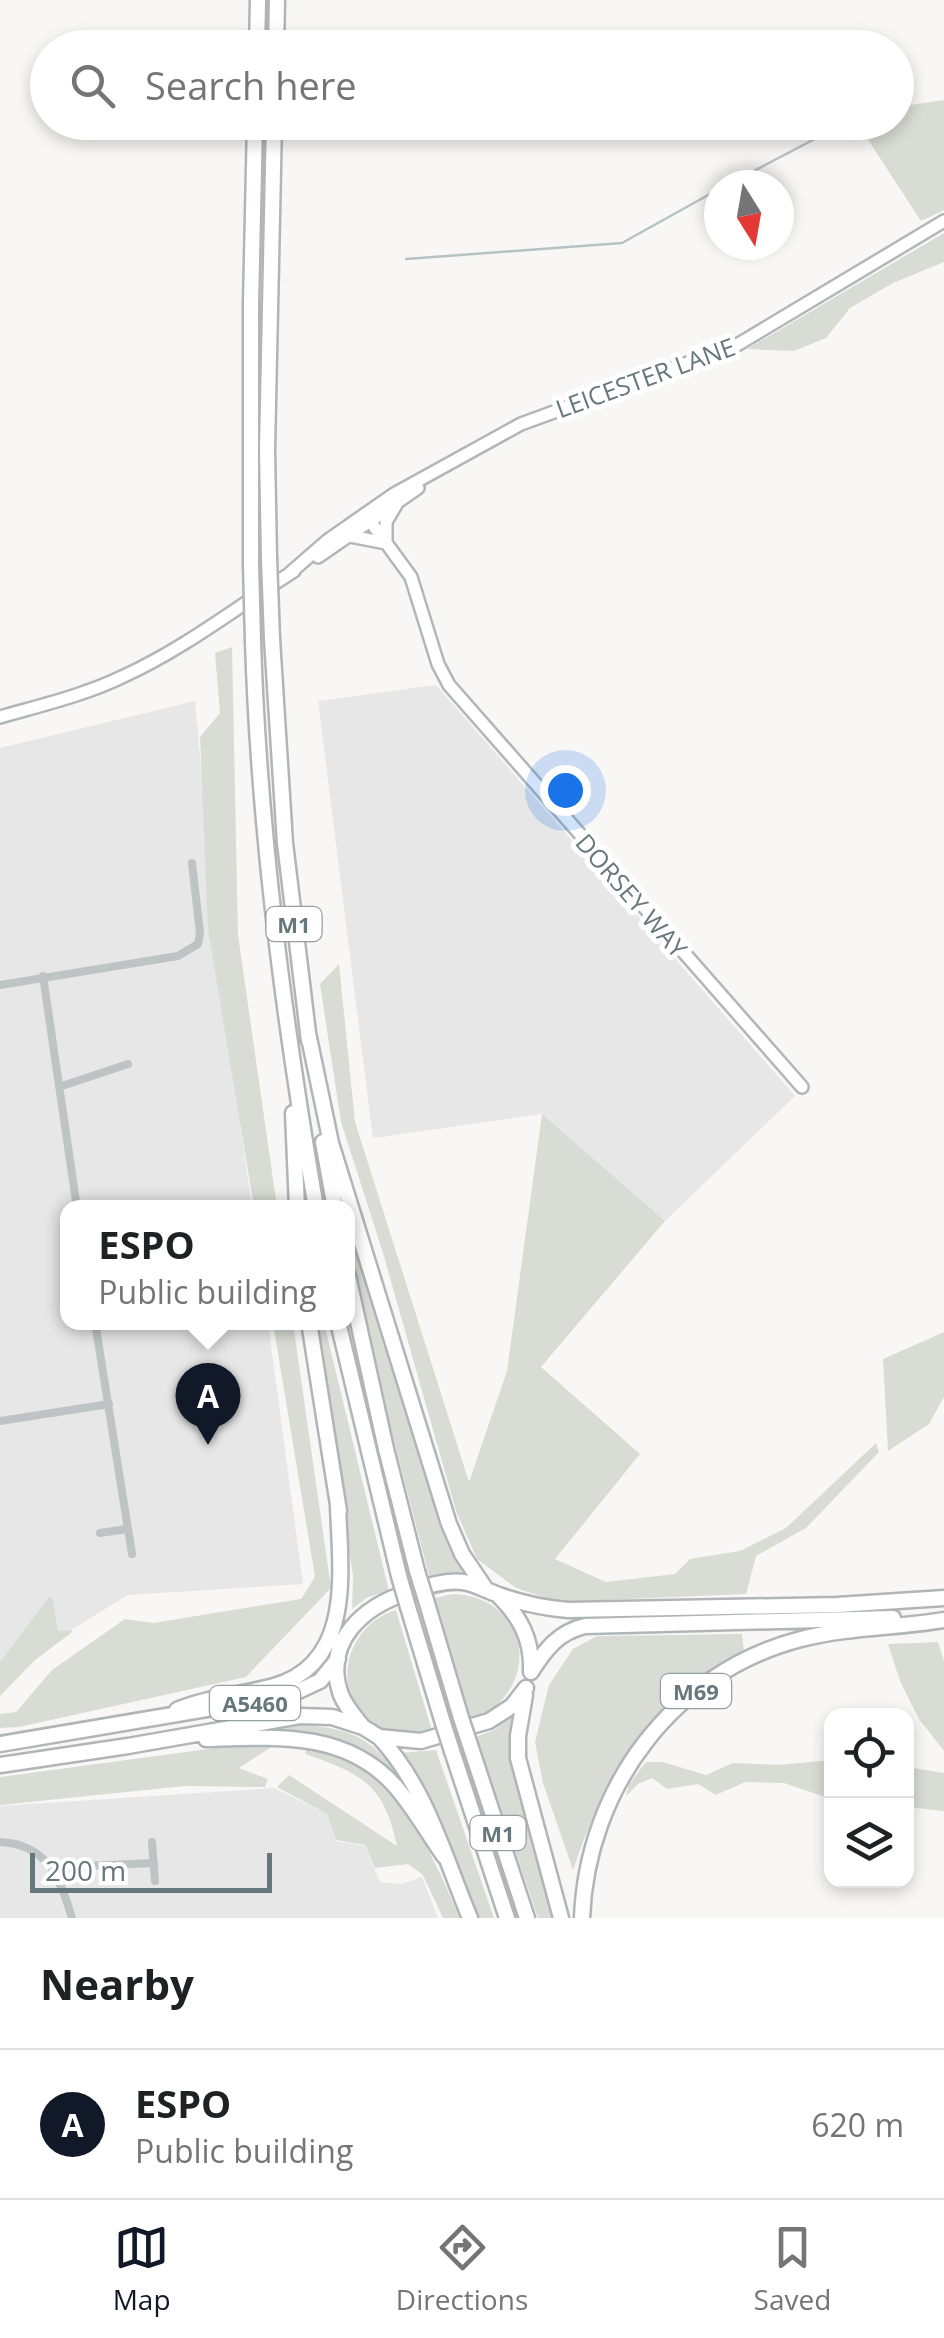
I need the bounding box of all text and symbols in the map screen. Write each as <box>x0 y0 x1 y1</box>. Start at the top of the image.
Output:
search box <box>30 30 914 140</box>
icon: search <box>65 58 120 113</box>
text: Search here <box>145 59 357 111</box>
north arrow <box>704 170 794 260</box>
street label: LEICESTER LANE <box>551 329 739 425</box>
your location <box>540 765 591 816</box>
street label: DORSEY WAY <box>569 826 695 964</box>
road number: M1 <box>266 907 322 941</box>
popup <box>60 1200 355 1330</box>
text: ESPO <box>98 1218 195 1270</box>
text: Public building <box>98 1270 317 1313</box>
pin: A <box>176 1362 240 1445</box>
road number: M69 <box>661 1674 731 1708</box>
road number: A5460 <box>210 1686 300 1720</box>
map controls <box>824 1708 914 1888</box>
button: locate <box>824 1708 914 1798</box>
button: layers <box>824 1798 914 1888</box>
road number: M1 <box>470 1816 526 1850</box>
scale bar <box>30 1848 272 1892</box>
text: 200 m <box>45 1851 126 1889</box>
text: Nearby <box>40 1955 194 2012</box>
text: ESPO <box>135 2077 231 2129</box>
text: A <box>61 2103 84 2146</box>
text: 620 m <box>811 2103 904 2146</box>
text: Public building <box>135 2129 353 2172</box>
tab: Map <box>113 2220 171 2318</box>
tab: Directions <box>396 2220 528 2318</box>
tab: Saved <box>754 2220 831 2318</box>

